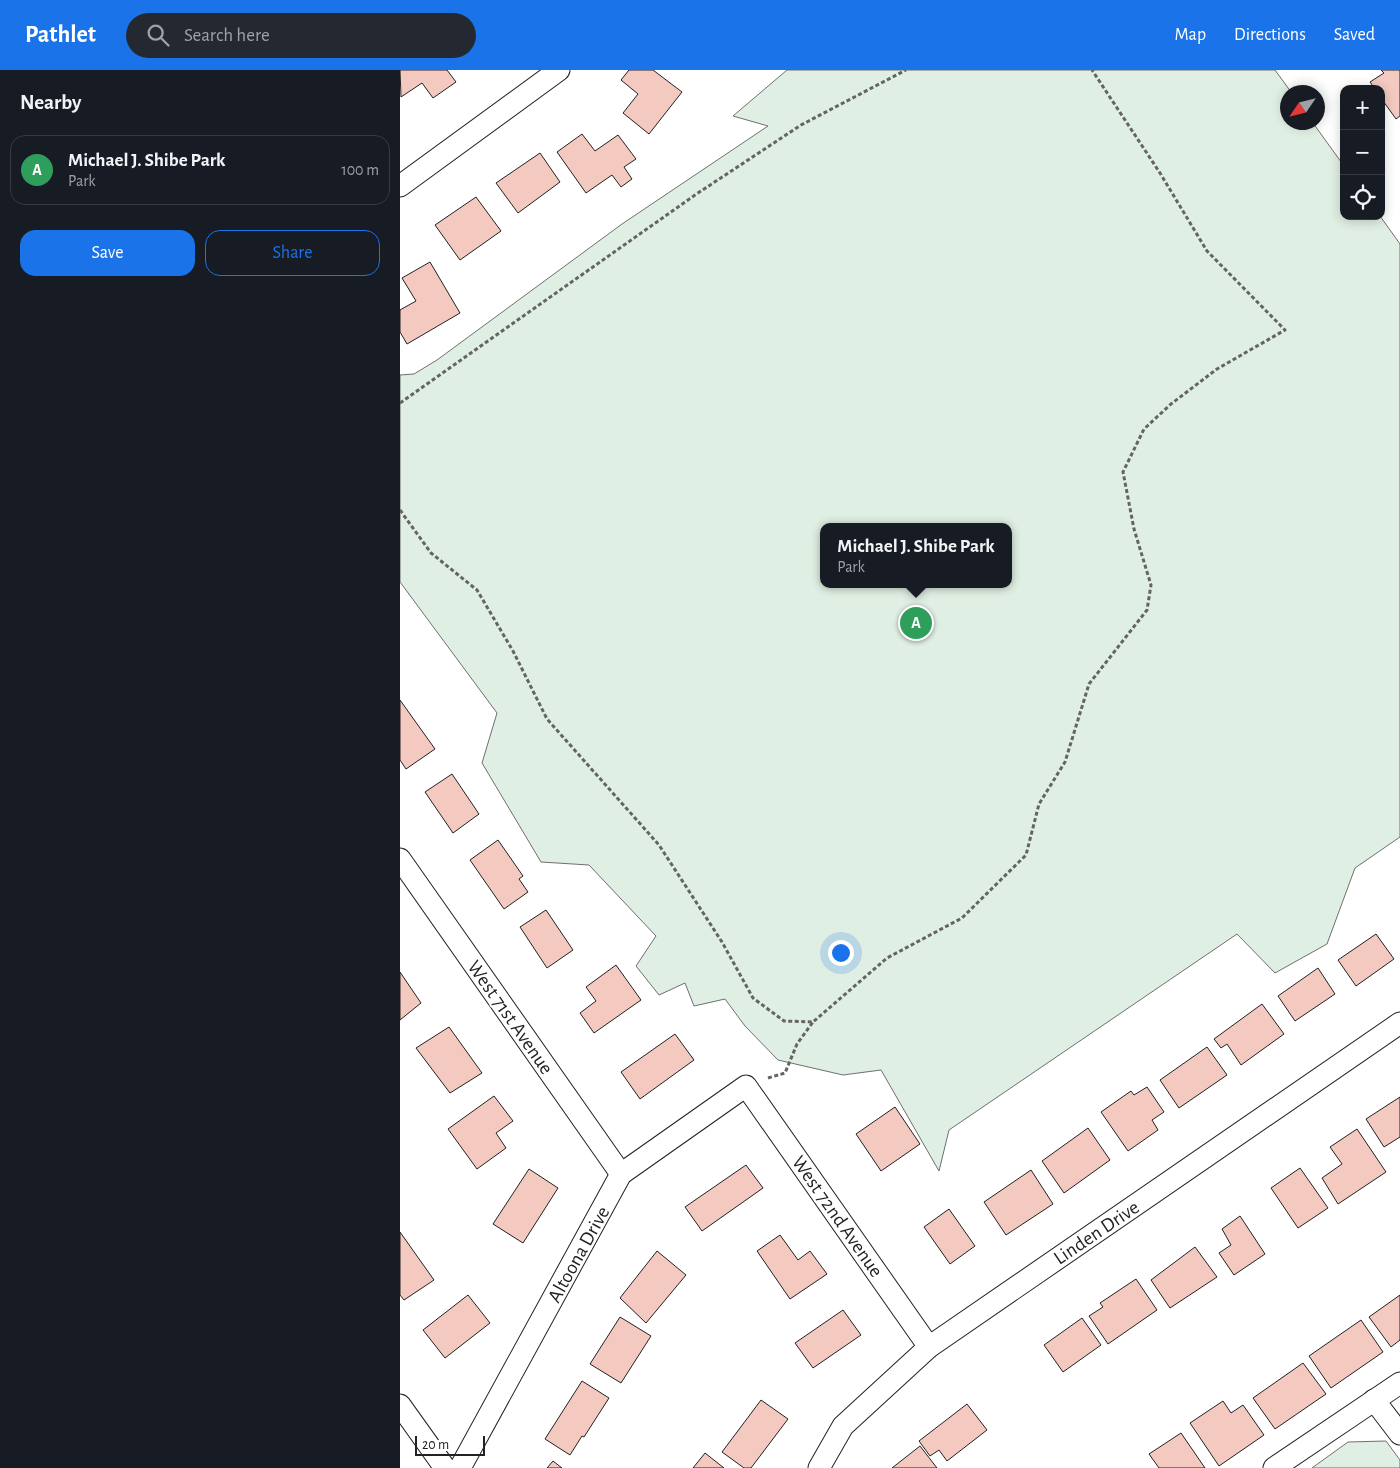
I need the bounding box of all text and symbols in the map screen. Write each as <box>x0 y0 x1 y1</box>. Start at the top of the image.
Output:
search box <box>126 13 476 58</box>
icon: search <box>144 21 172 49</box>
text: Pathlet <box>25 23 96 47</box>
text: Search here <box>184 26 270 45</box>
text: Map <box>1175 26 1206 44</box>
text: Directions <box>1234 26 1306 44</box>
text: Saved <box>1334 26 1375 44</box>
north arrow <box>1280 85 1325 130</box>
map controls <box>1340 85 1385 220</box>
button: + <box>1340 85 1385 130</box>
text: Nearby <box>20 92 81 113</box>
button: − <box>1340 130 1385 175</box>
text: Michael J. Shibe Park <box>68 151 226 170</box>
text: A <box>32 162 42 178</box>
text: 100 m <box>341 162 379 178</box>
text: Park <box>68 173 96 189</box>
button: locate <box>1340 175 1385 220</box>
button: Save <box>20 230 195 276</box>
button: Share <box>205 230 380 276</box>
popup <box>820 523 1012 588</box>
text: Michael J. Shibe Park <box>837 537 995 556</box>
text: Park <box>837 559 865 575</box>
pin: A <box>900 604 932 642</box>
your location <box>828 940 854 966</box>
street label: West 71st Avenue <box>464 957 557 1078</box>
street label: West 72nd Avenue <box>788 1152 886 1281</box>
street label: Linden Drive <box>1050 1197 1143 1269</box>
street label: Altoona Drive <box>544 1203 613 1306</box>
scale bar <box>415 1433 485 1456</box>
text: 20 m <box>422 1438 449 1452</box>

